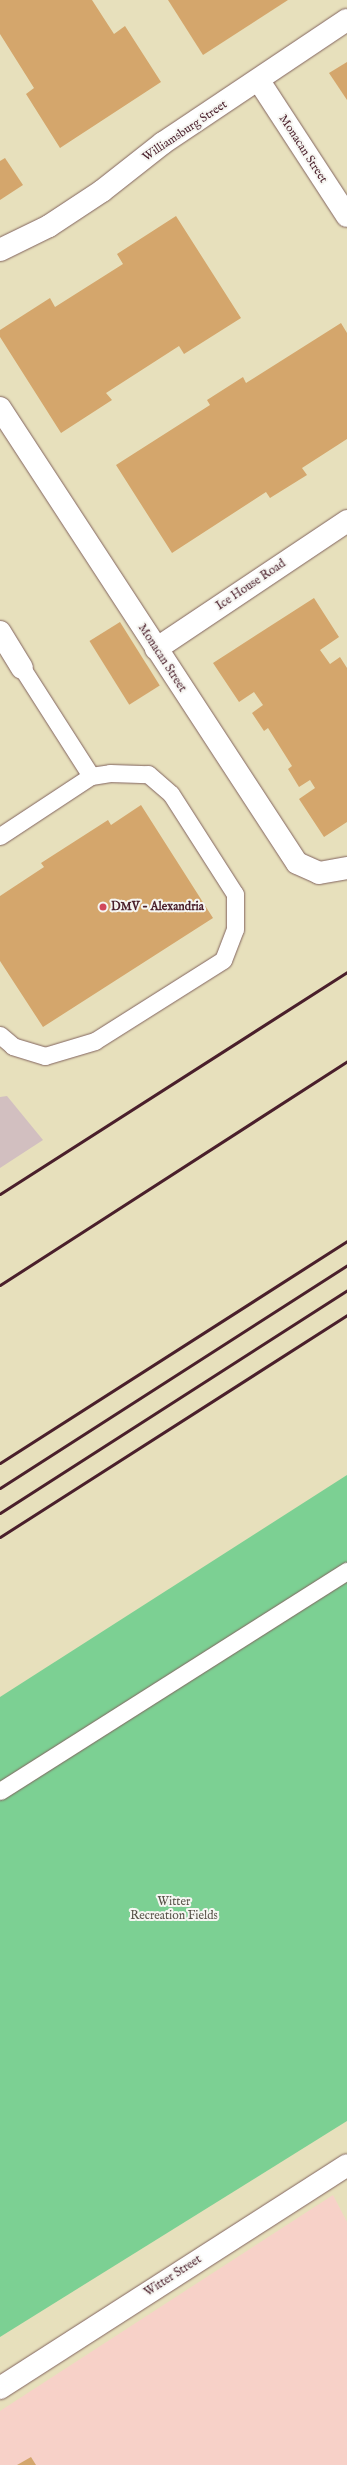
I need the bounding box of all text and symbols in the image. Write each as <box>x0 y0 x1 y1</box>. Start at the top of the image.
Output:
street label: Williamsburg Street <box>140 97 230 165</box>
street label: Monacan Street <box>276 112 330 186</box>
street label: Ice House Road <box>214 557 288 613</box>
street label: Monacan Street <box>135 621 189 695</box>
place label: DMV - Alexandria <box>111 900 204 914</box>
marker: DMV - Alexandria <box>98 902 108 912</box>
park label: Witter Recreation Fields <box>130 1895 218 1923</box>
street label: Witter Street <box>142 2252 204 2300</box>

